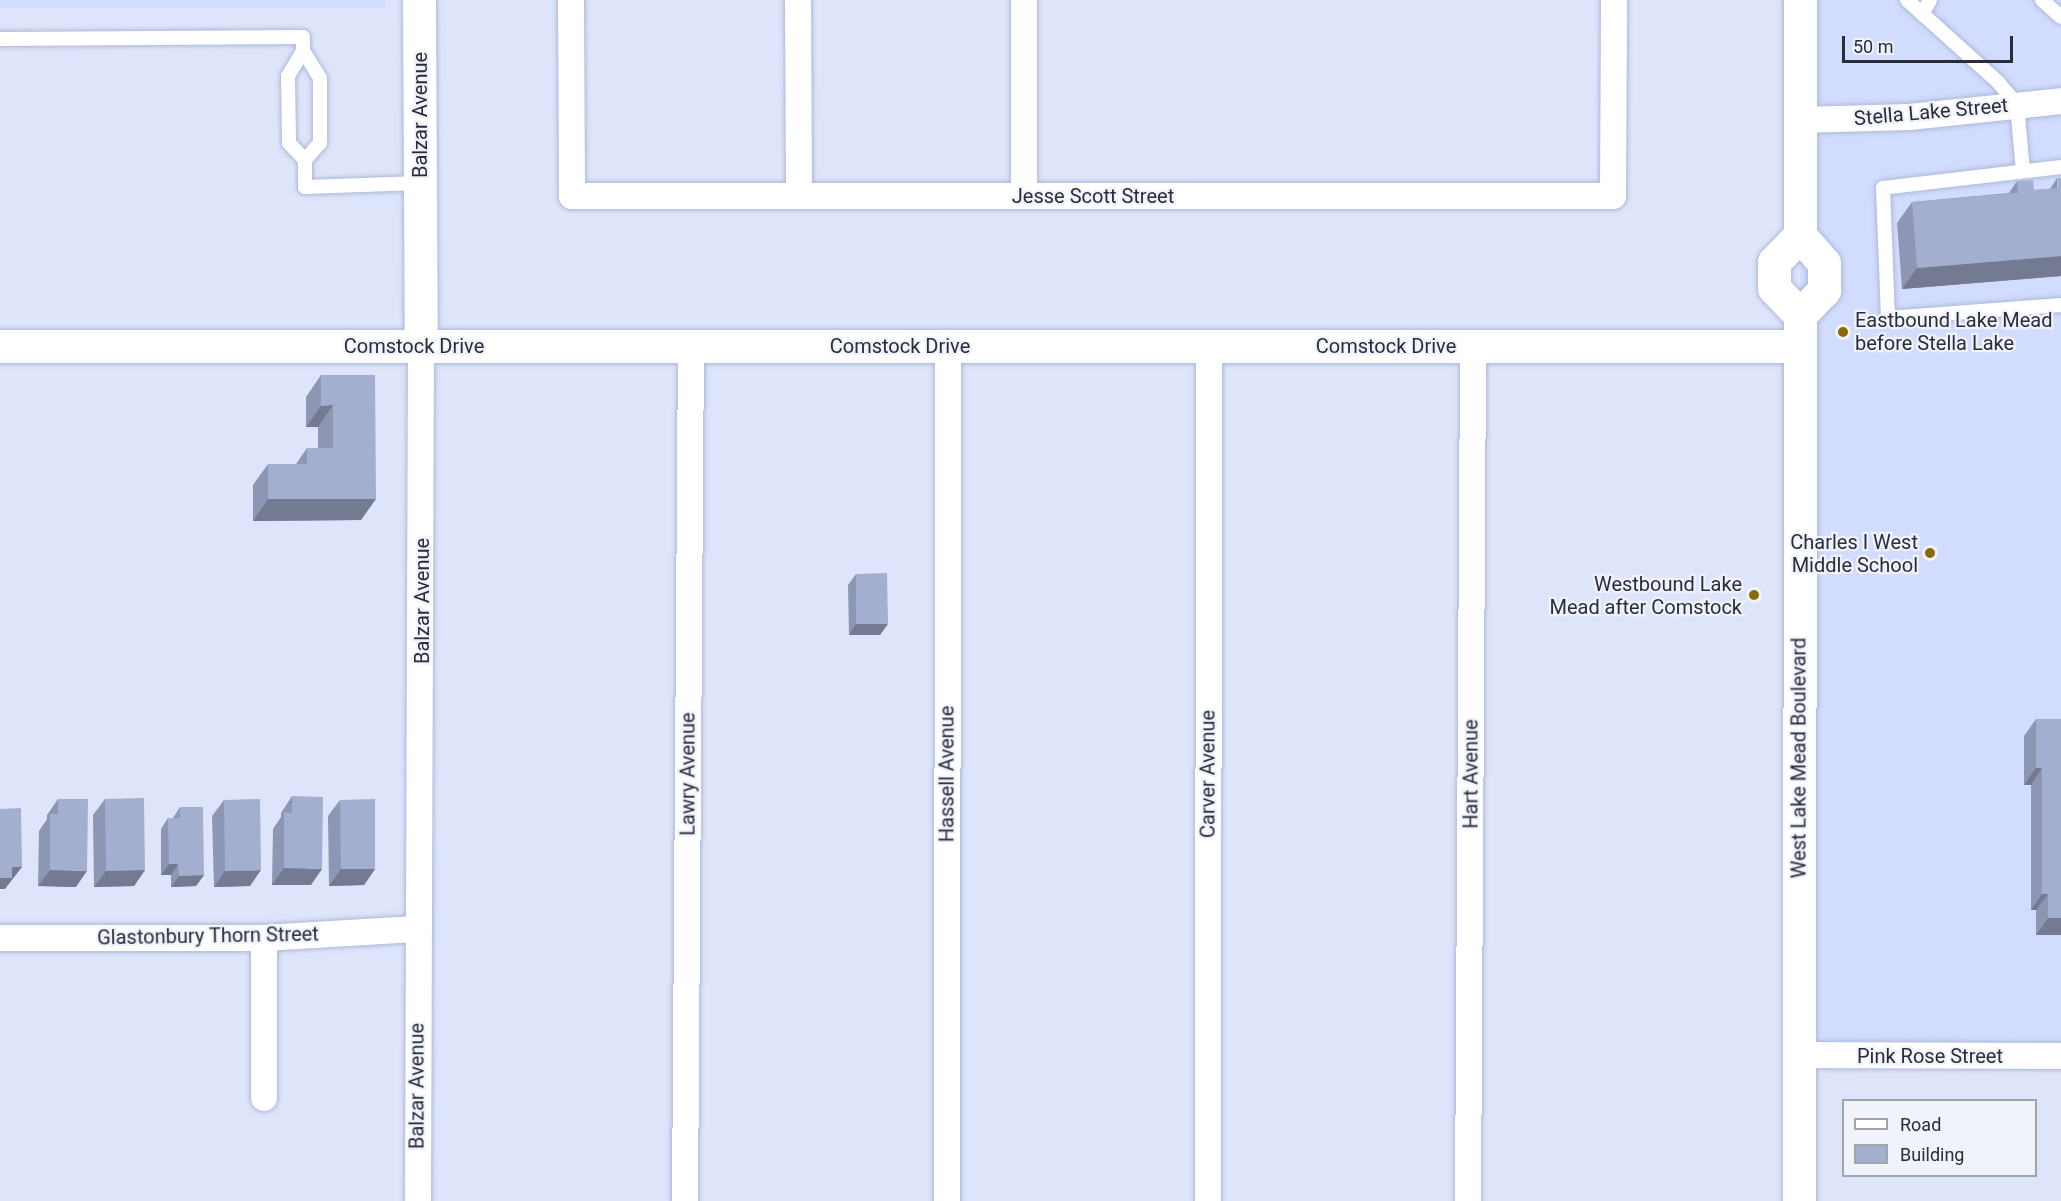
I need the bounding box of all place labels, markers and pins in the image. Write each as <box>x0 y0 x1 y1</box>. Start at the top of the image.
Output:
place label: Eastbound Lake Mead before Stella Lake <box>1855 308 2052 355</box>
marker: Eastbound Lake Mead before Stella Lake <box>1836 325 1850 339</box>
place label: Charles I West Middle School <box>1790 530 1918 577</box>
marker: Charles I West Middle School <box>1923 546 1937 560</box>
place label: Westbound Lake Mead after Comstock <box>1549 572 1742 619</box>
marker: Westbound Lake Mead after Comstock <box>1747 588 1761 602</box>

